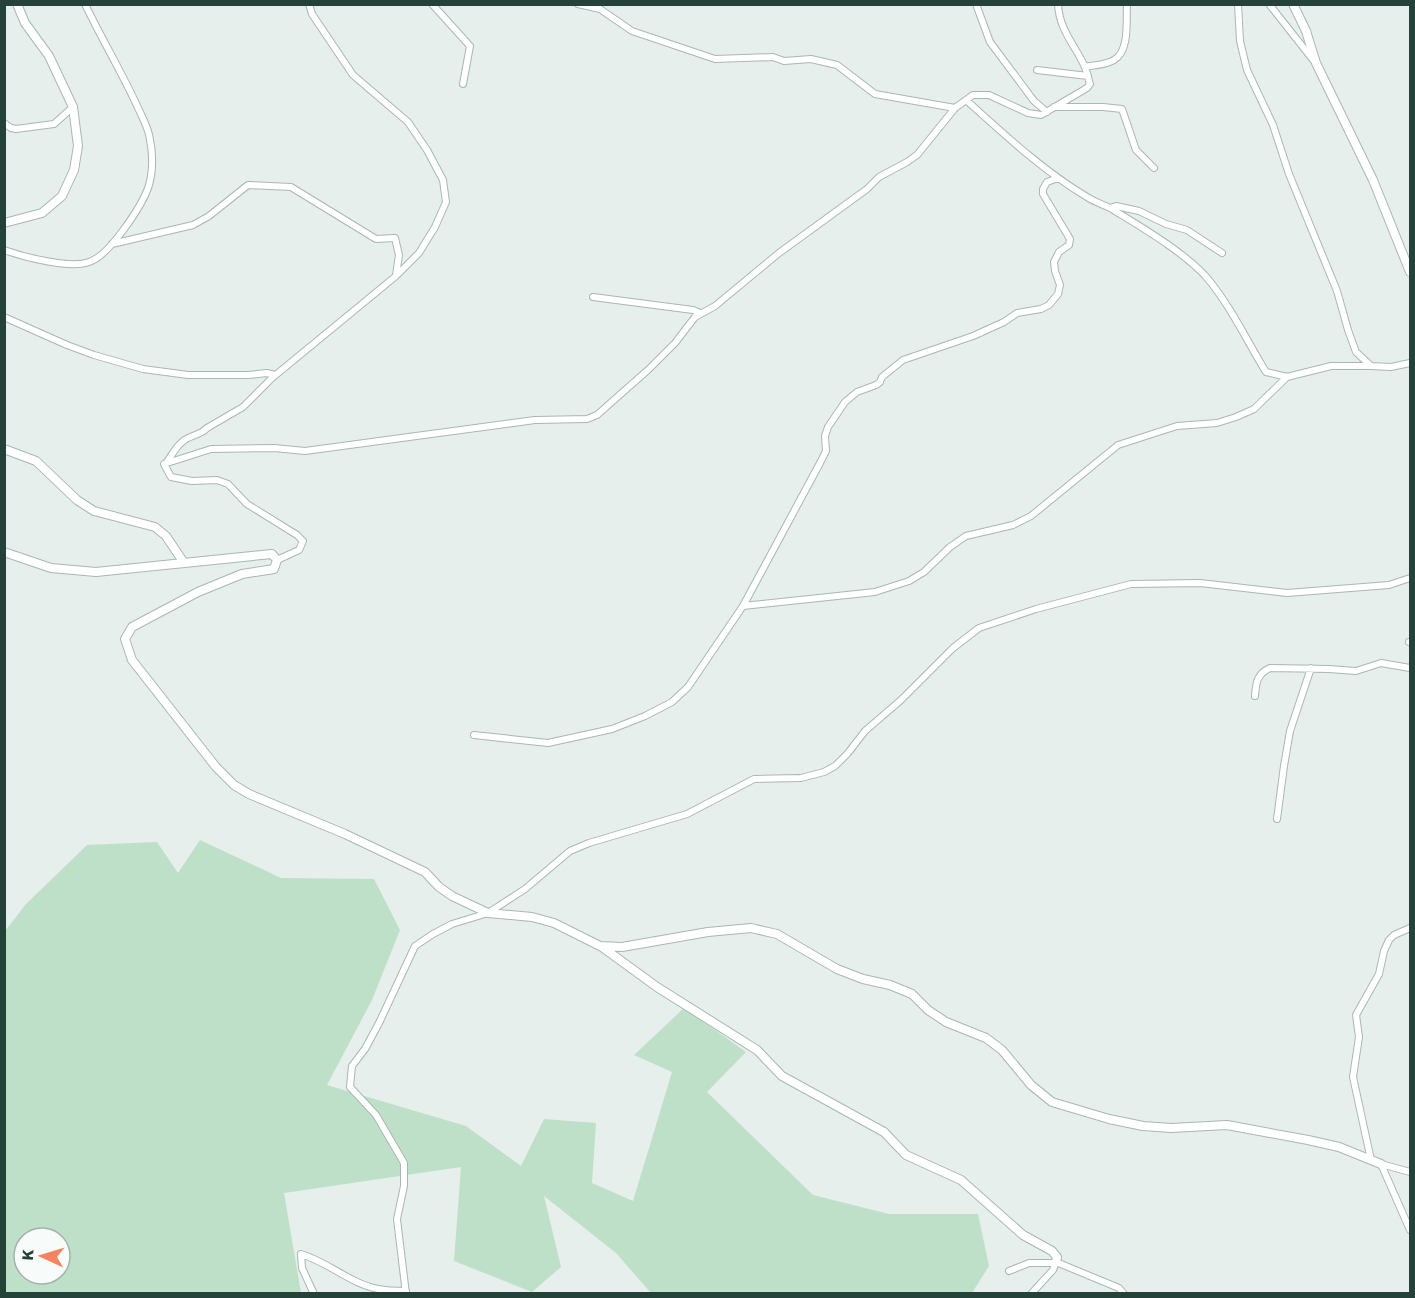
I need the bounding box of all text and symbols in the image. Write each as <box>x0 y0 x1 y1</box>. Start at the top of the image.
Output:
north arrow <box>12 1226 72 1286</box>
text: K <box>18 1249 37 1261</box>

